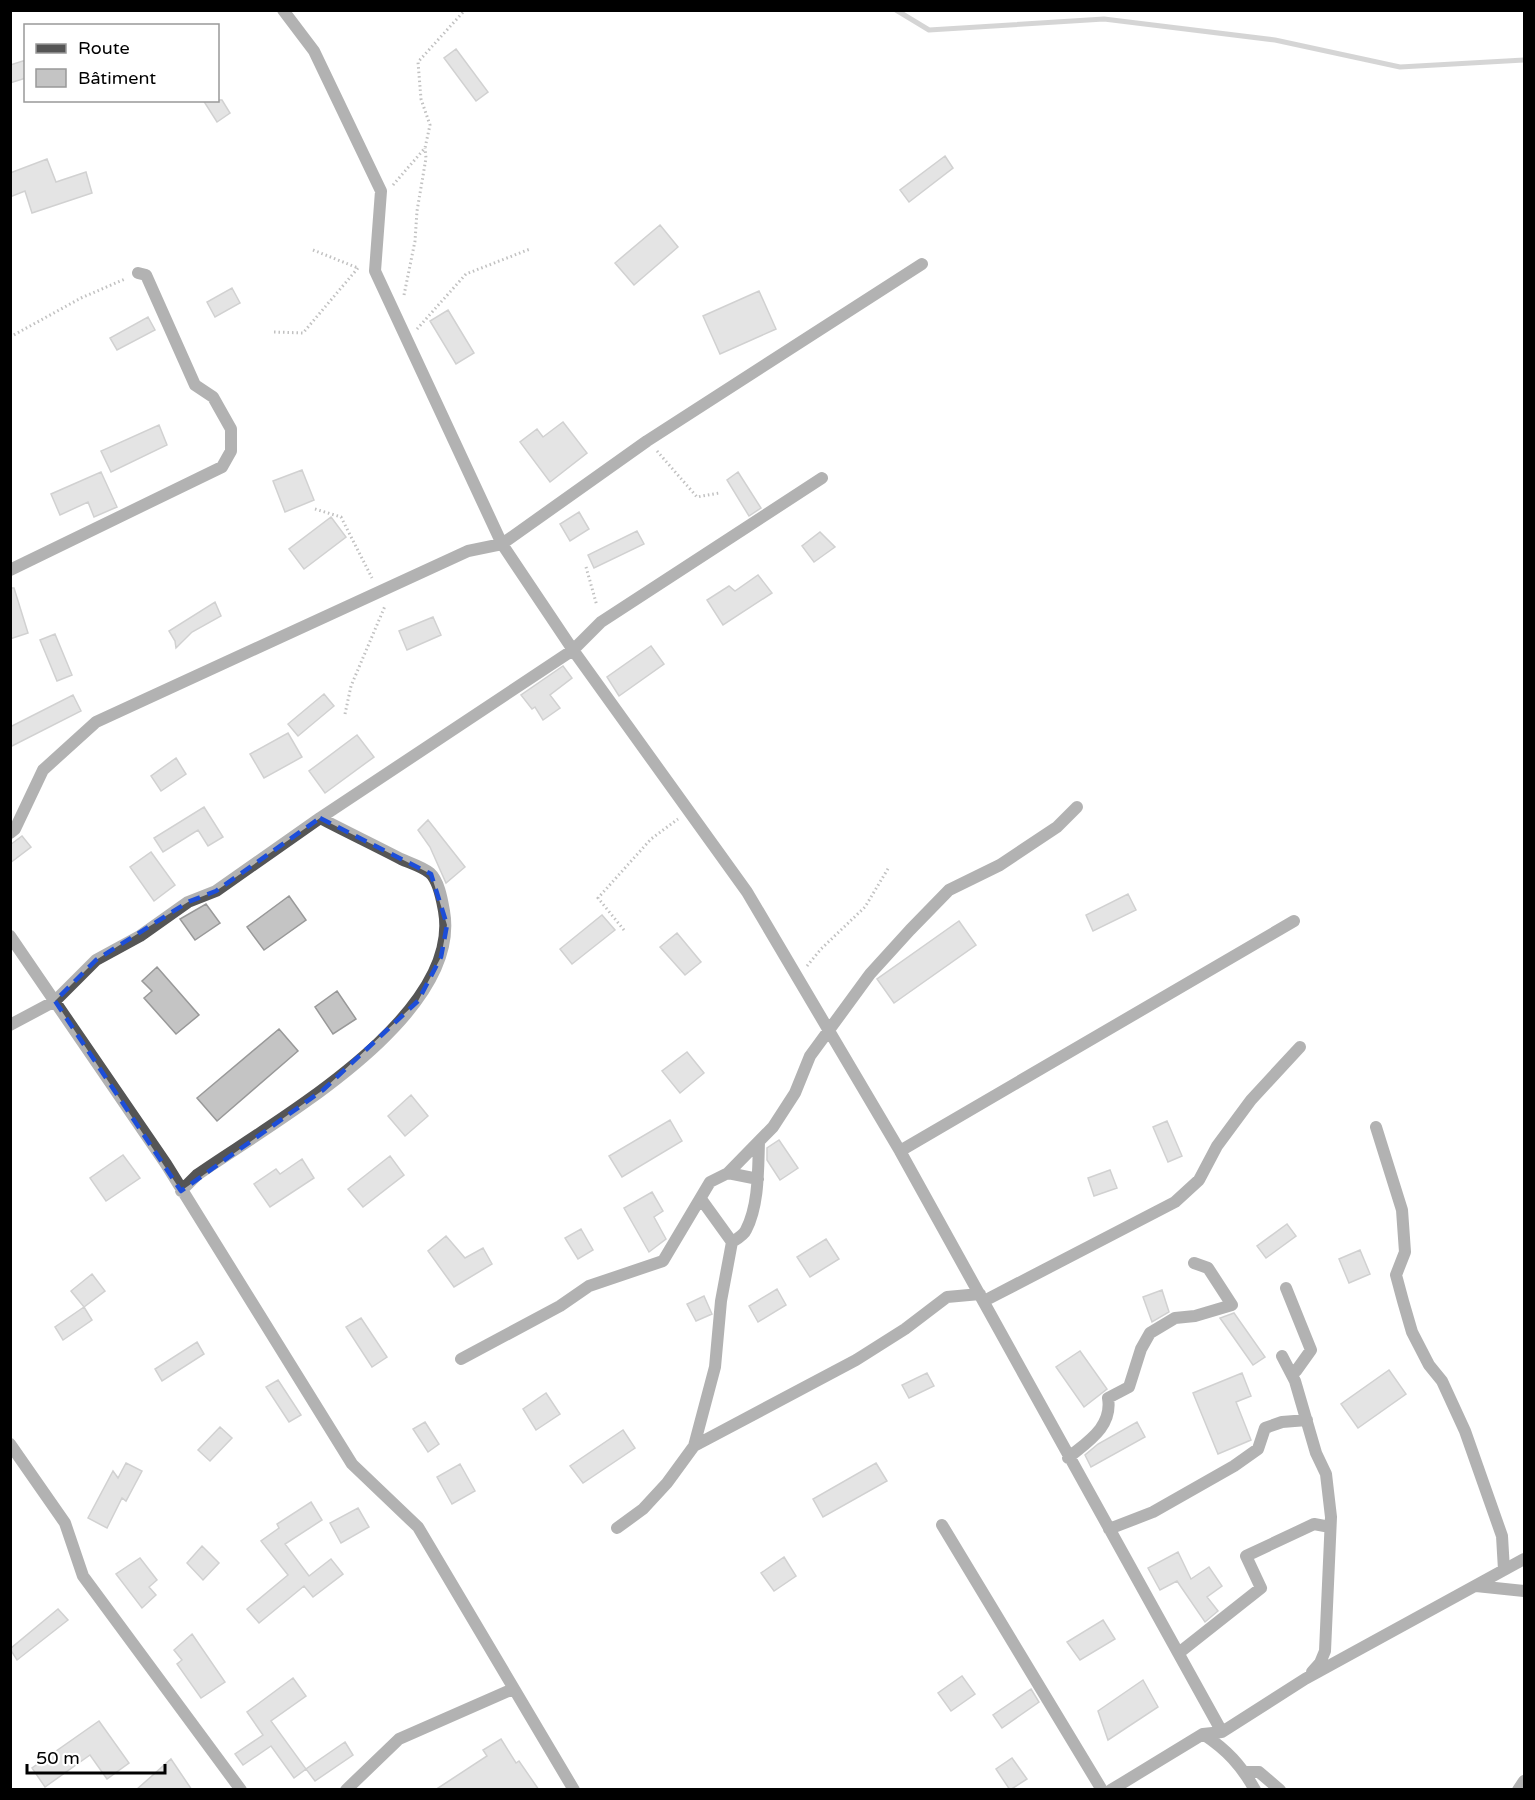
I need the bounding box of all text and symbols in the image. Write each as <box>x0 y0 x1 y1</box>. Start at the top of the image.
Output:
legend <box>24 24 219 102</box>
text: Route <box>78 37 130 59</box>
text: Bâtiment <box>78 67 156 89</box>
scale bar <box>27 1737 165 1775</box>
text: 50 m <box>36 1747 80 1769</box>

